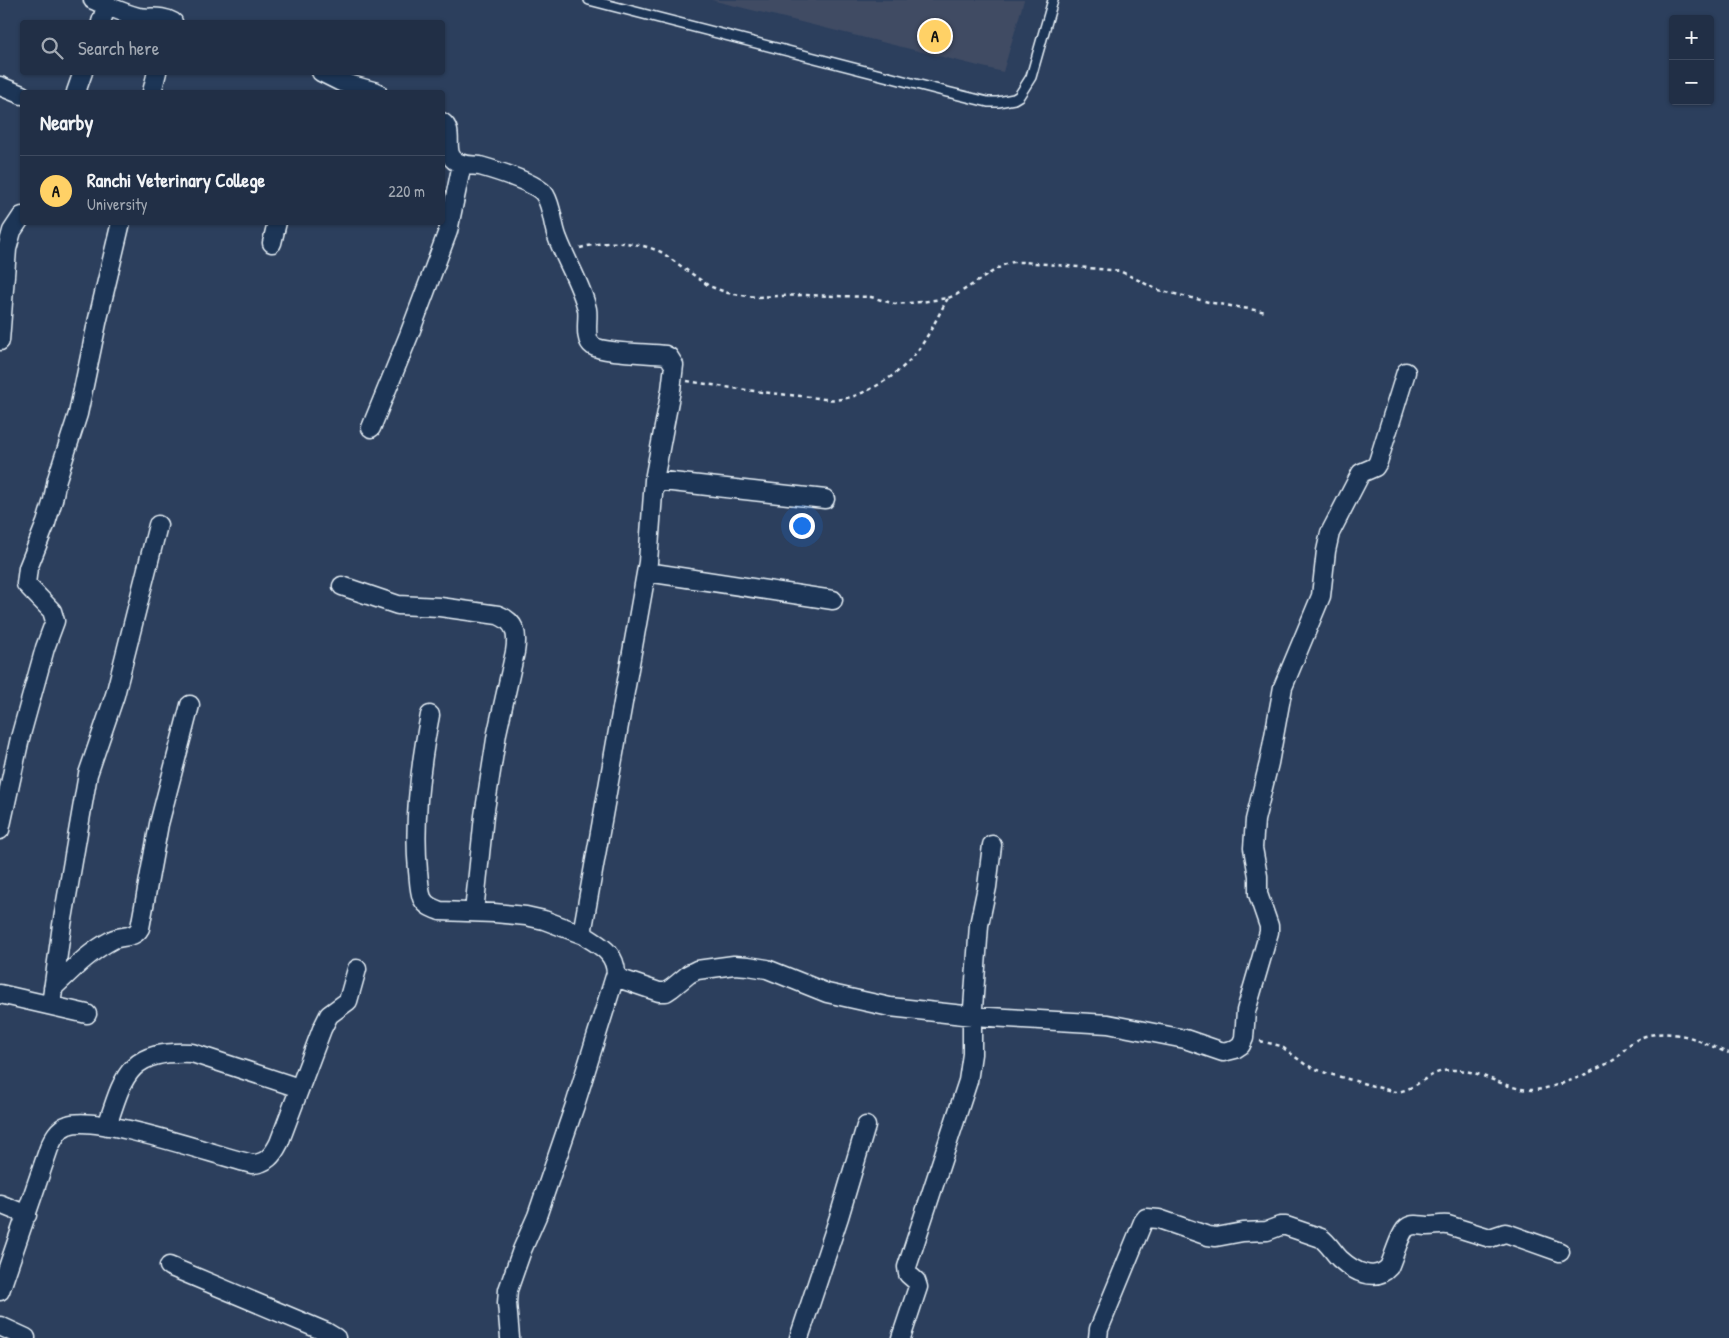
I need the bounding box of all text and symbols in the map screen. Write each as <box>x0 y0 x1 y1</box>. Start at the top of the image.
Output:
map controls <box>1669 15 1714 105</box>
button: + <box>1669 15 1714 60</box>
pin: A <box>919 17 951 55</box>
search box <box>20 20 445 75</box>
icon: search <box>38 34 66 62</box>
text: Search here <box>78 35 159 61</box>
button: − <box>1669 60 1714 105</box>
text: Nearby <box>40 108 93 137</box>
text: Ranchi Veterinary College <box>87 167 265 193</box>
text: A <box>52 180 60 202</box>
text: 220 m <box>388 180 425 202</box>
text: University <box>87 193 148 215</box>
your location <box>789 513 815 539</box>

